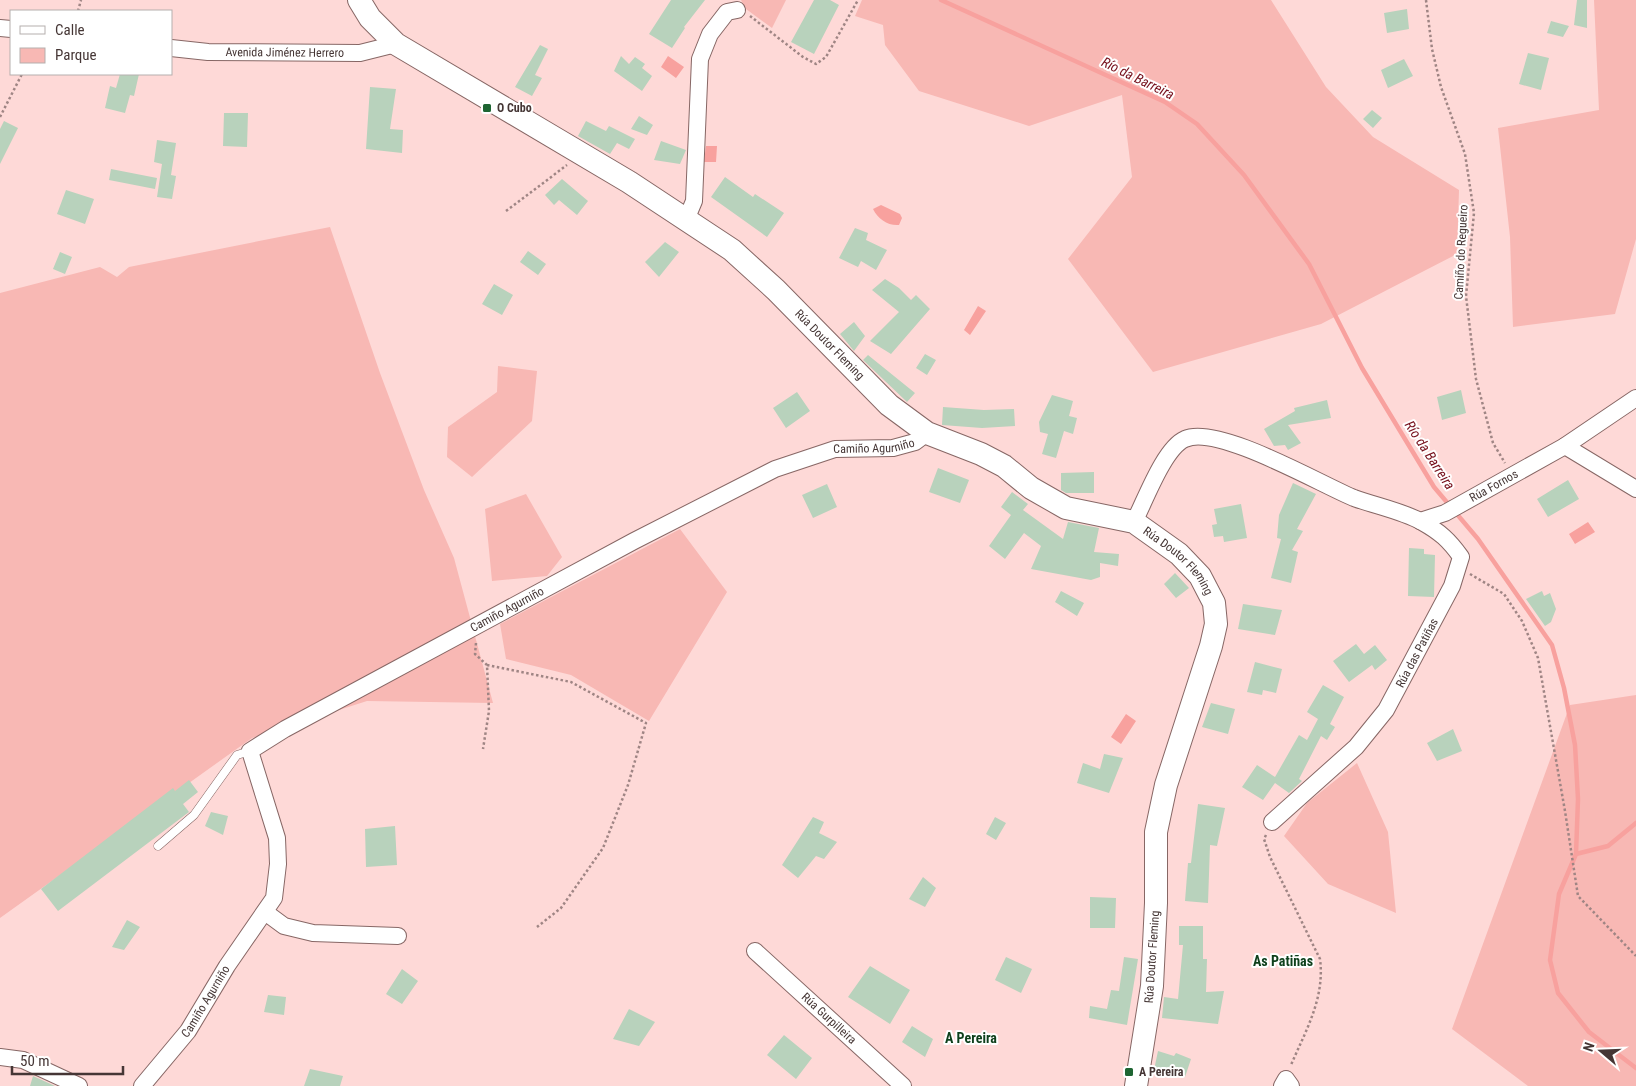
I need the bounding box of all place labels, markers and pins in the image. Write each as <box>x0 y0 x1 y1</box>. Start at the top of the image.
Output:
place label: O Cubo <box>497 101 532 115</box>
marker: O Cubo <box>481 102 493 114</box>
place label: A Pereira <box>1139 1065 1184 1079</box>
marker: A Pereira <box>1123 1066 1135 1078</box>

